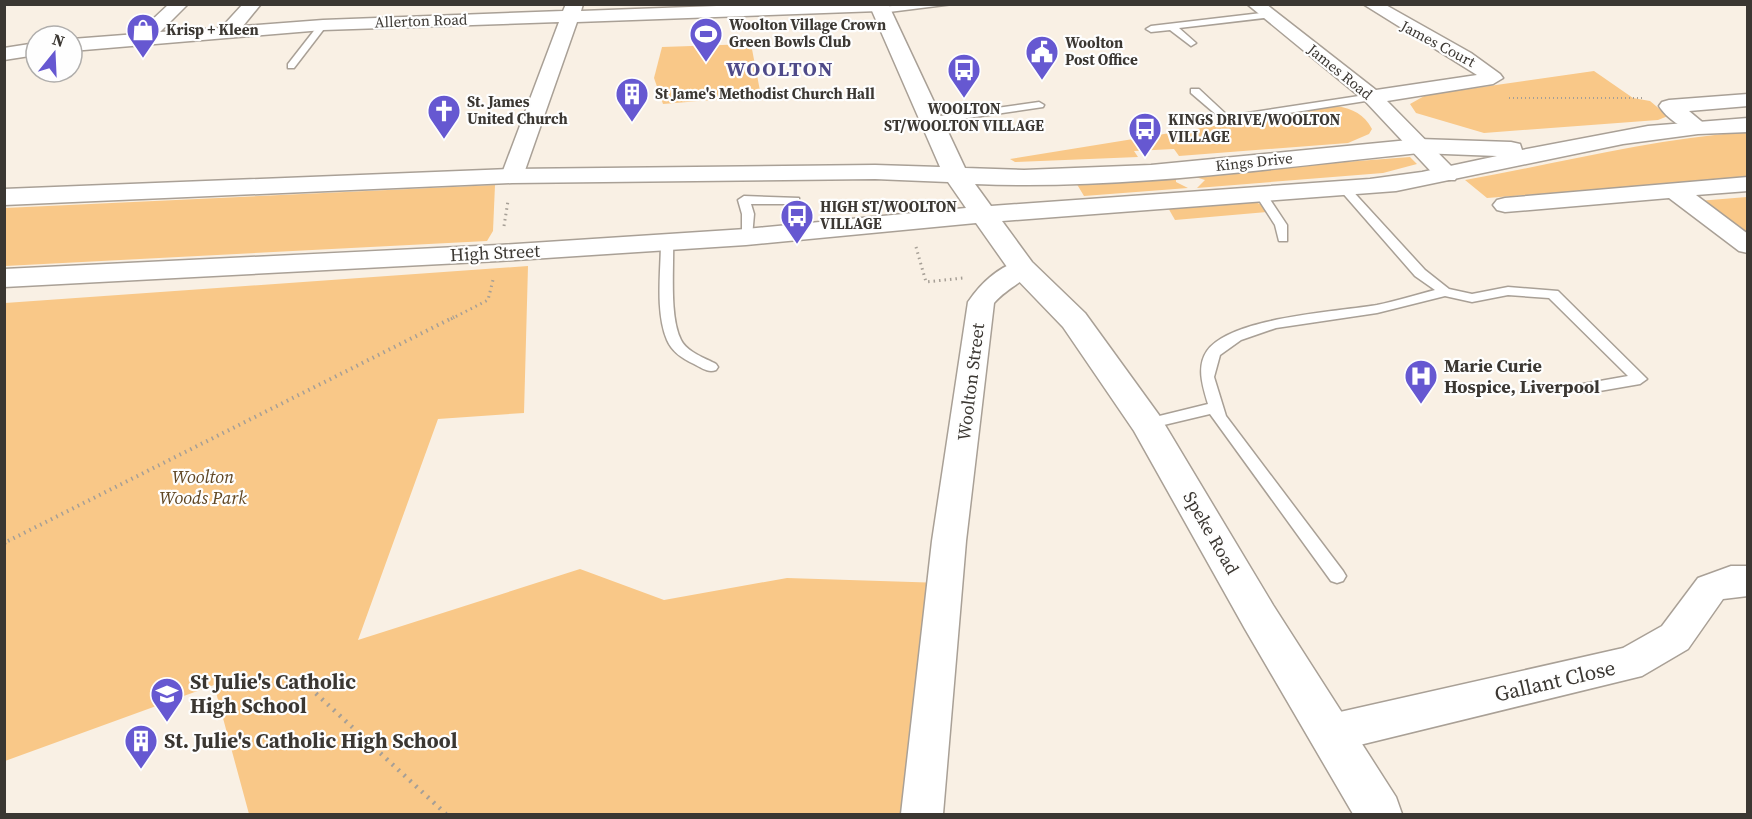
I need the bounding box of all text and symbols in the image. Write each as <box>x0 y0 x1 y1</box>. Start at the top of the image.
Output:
street label: Allerton Road <box>374 8 468 33</box>
shop icon: Krisp + Kleen <box>125 12 161 59</box>
place label: Woolton Village Crown Green Bowls Club <box>729 14 886 52</box>
street label: James Court <box>1396 15 1479 72</box>
sports icon: Woolton Village Crown Green Bowls Club <box>688 16 724 63</box>
place label: Krisp + Kleen <box>166 19 259 40</box>
north arrow <box>24 24 84 84</box>
text: N <box>50 27 68 52</box>
place label: Woolton Post Office <box>1065 32 1138 70</box>
public building icon: Woolton Post Office <box>1024 34 1060 81</box>
street label: James Road <box>1303 38 1378 105</box>
bus stop icon: WOOLTON ST/WOOLTON VILLAGE <box>946 52 982 99</box>
district label: WOOLTON <box>726 55 834 83</box>
building icon: St Jame's Methodist Church Hall <box>614 76 650 123</box>
place label: St Jame's Methodist Church Hall <box>655 83 875 104</box>
place label: St. James United Church <box>467 91 568 129</box>
church icon: St. James United Church <box>426 93 462 140</box>
place label: WOOLTON ST/WOOLTON VILLAGE <box>884 98 1044 136</box>
place label: KINGS DRIVE/WOOLTON VILLAGE <box>1168 109 1341 147</box>
bus stop icon: KINGS DRIVE/WOOLTON VILLAGE <box>1127 111 1163 158</box>
street label: Kings Drive <box>1214 147 1294 176</box>
place label: HIGH ST/WOOLTON VILLAGE <box>820 196 957 234</box>
bus stop icon: HIGH ST/WOOLTON VILLAGE <box>779 198 815 245</box>
street label: High Street <box>449 238 541 267</box>
street label: Woolton Street <box>951 322 990 442</box>
place label: Marie Curie Hospice, Liverpool <box>1444 353 1600 399</box>
hospital icon: Marie Curie Hospice, Liverpool <box>1403 358 1439 405</box>
park label: Woolton Woods Park <box>159 464 247 510</box>
street label: Speke Road <box>1178 487 1245 579</box>
street label: Gallant Close <box>1492 653 1618 708</box>
place label: St Julie's Catholic High School <box>190 667 356 720</box>
school or university icon: St Julie's Catholic High School <box>149 676 185 723</box>
building icon: St. Julie's Catholic High School <box>123 723 159 770</box>
place label: St. Julie's Catholic High School <box>164 726 458 755</box>

